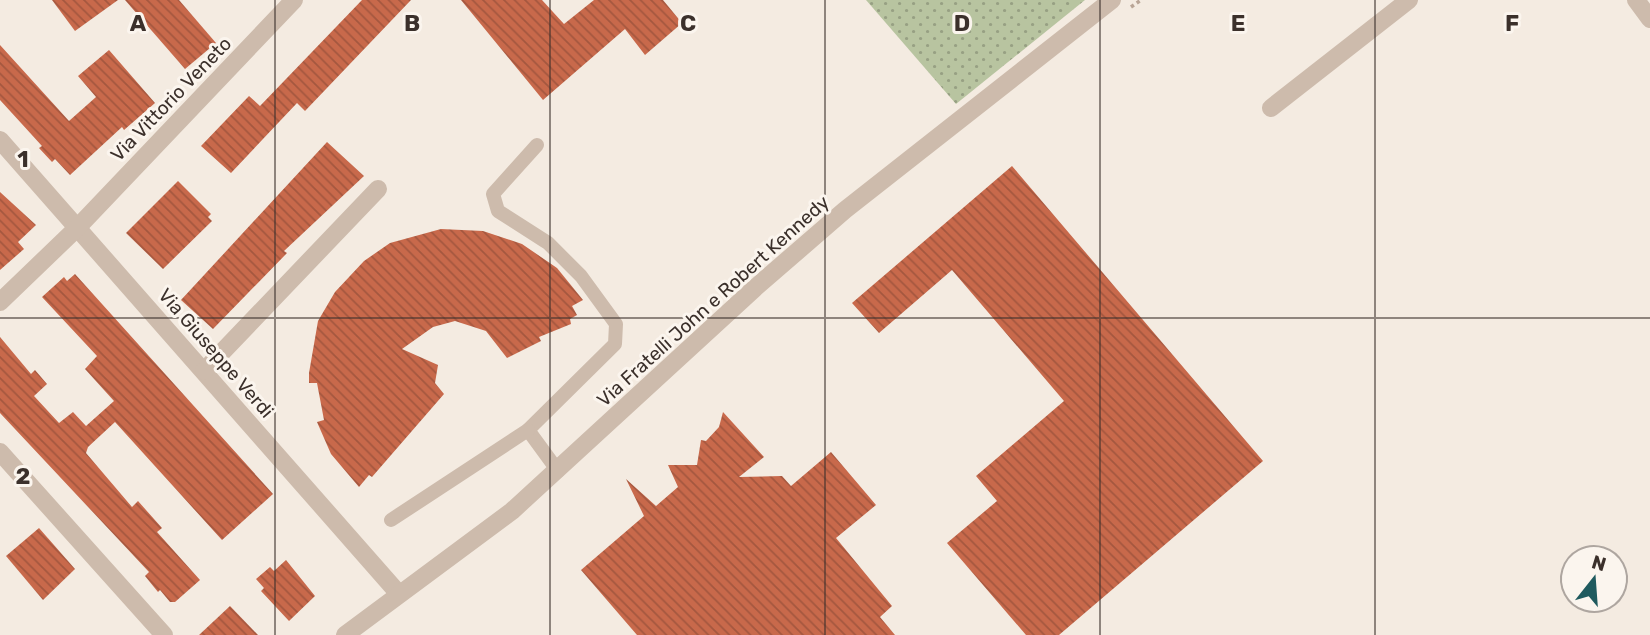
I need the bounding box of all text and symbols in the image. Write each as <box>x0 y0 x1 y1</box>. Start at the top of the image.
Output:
text: A <box>130 9 147 37</box>
text: B <box>404 9 420 37</box>
text: C <box>680 9 696 37</box>
text: D <box>954 9 970 37</box>
text: E <box>1231 9 1245 37</box>
text: F <box>1505 9 1519 37</box>
street label: Via Vittorio Veneto <box>106 32 236 166</box>
text: 1 <box>17 145 29 173</box>
street label: Via Fratelli John e Robert Kennedy <box>592 191 834 411</box>
street label: Via Giuseppe Verdi <box>154 284 278 422</box>
text: 2 <box>16 462 30 490</box>
north arrow <box>1559 544 1629 614</box>
text: N <box>1589 550 1609 576</box>

